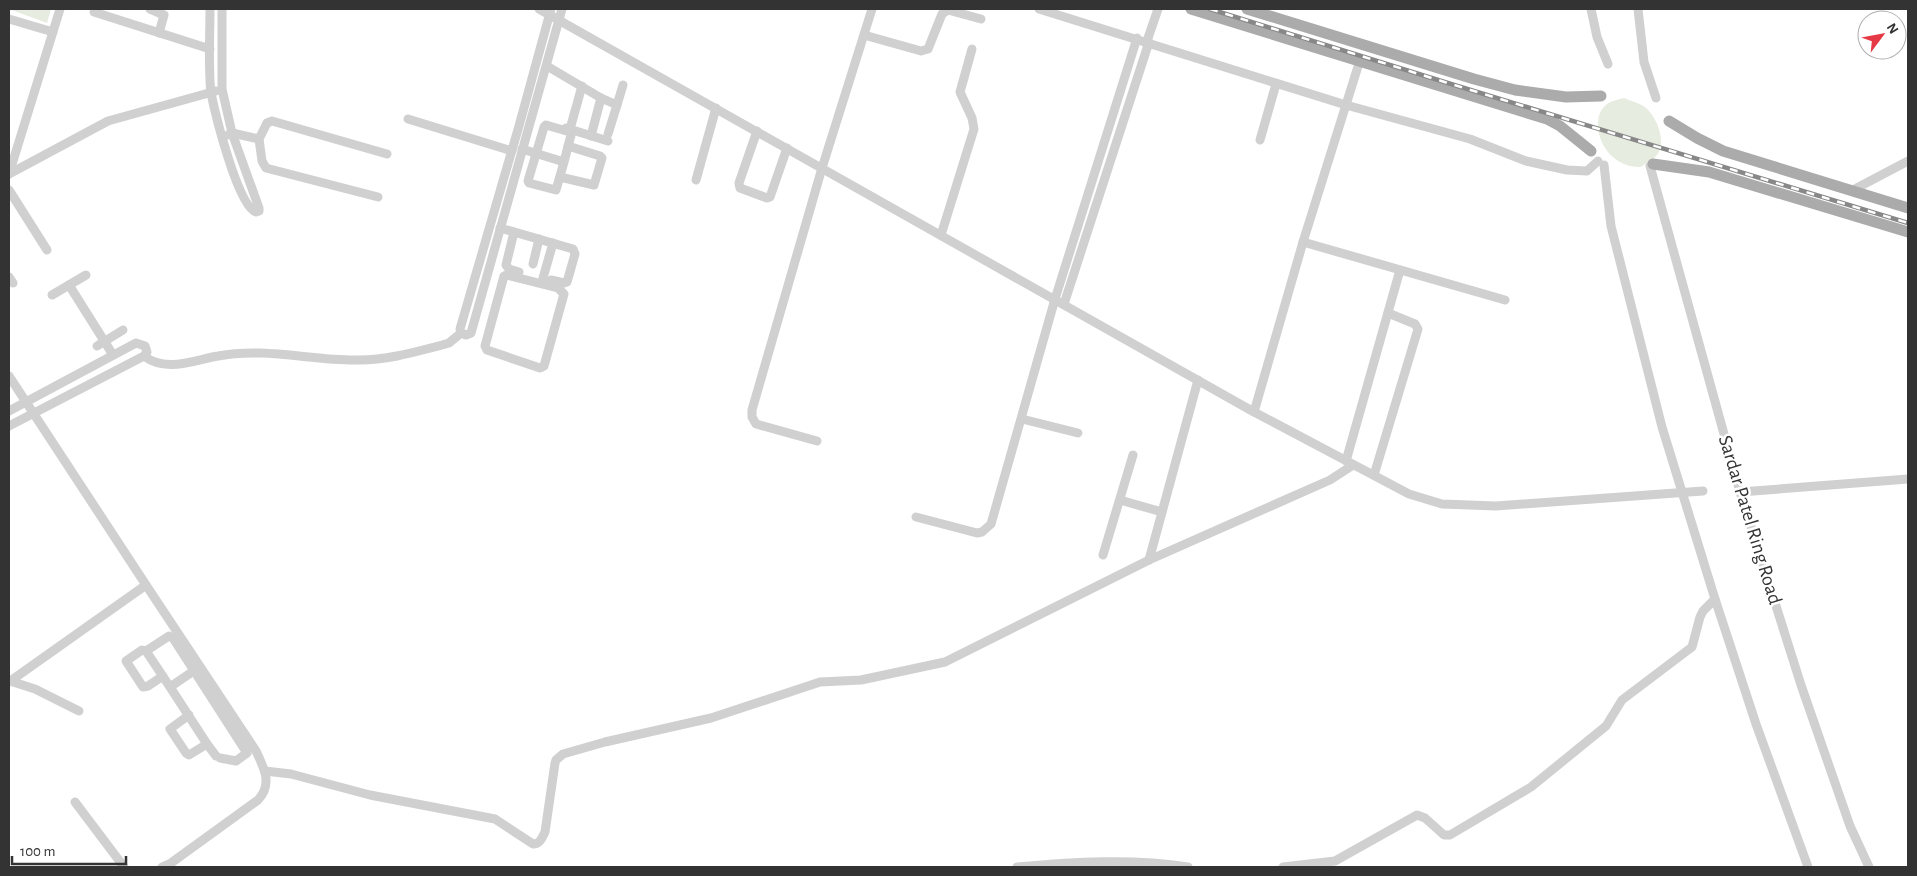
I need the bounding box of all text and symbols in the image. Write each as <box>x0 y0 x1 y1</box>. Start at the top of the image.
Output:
north arrow <box>1857 10 1907 60</box>
text: N <box>1884 21 1901 36</box>
street label: Sardar Patel Ring Road <box>1715 433 1785 607</box>
scale bar <box>12 834 126 866</box>
text: 100 m <box>20 844 55 859</box>

